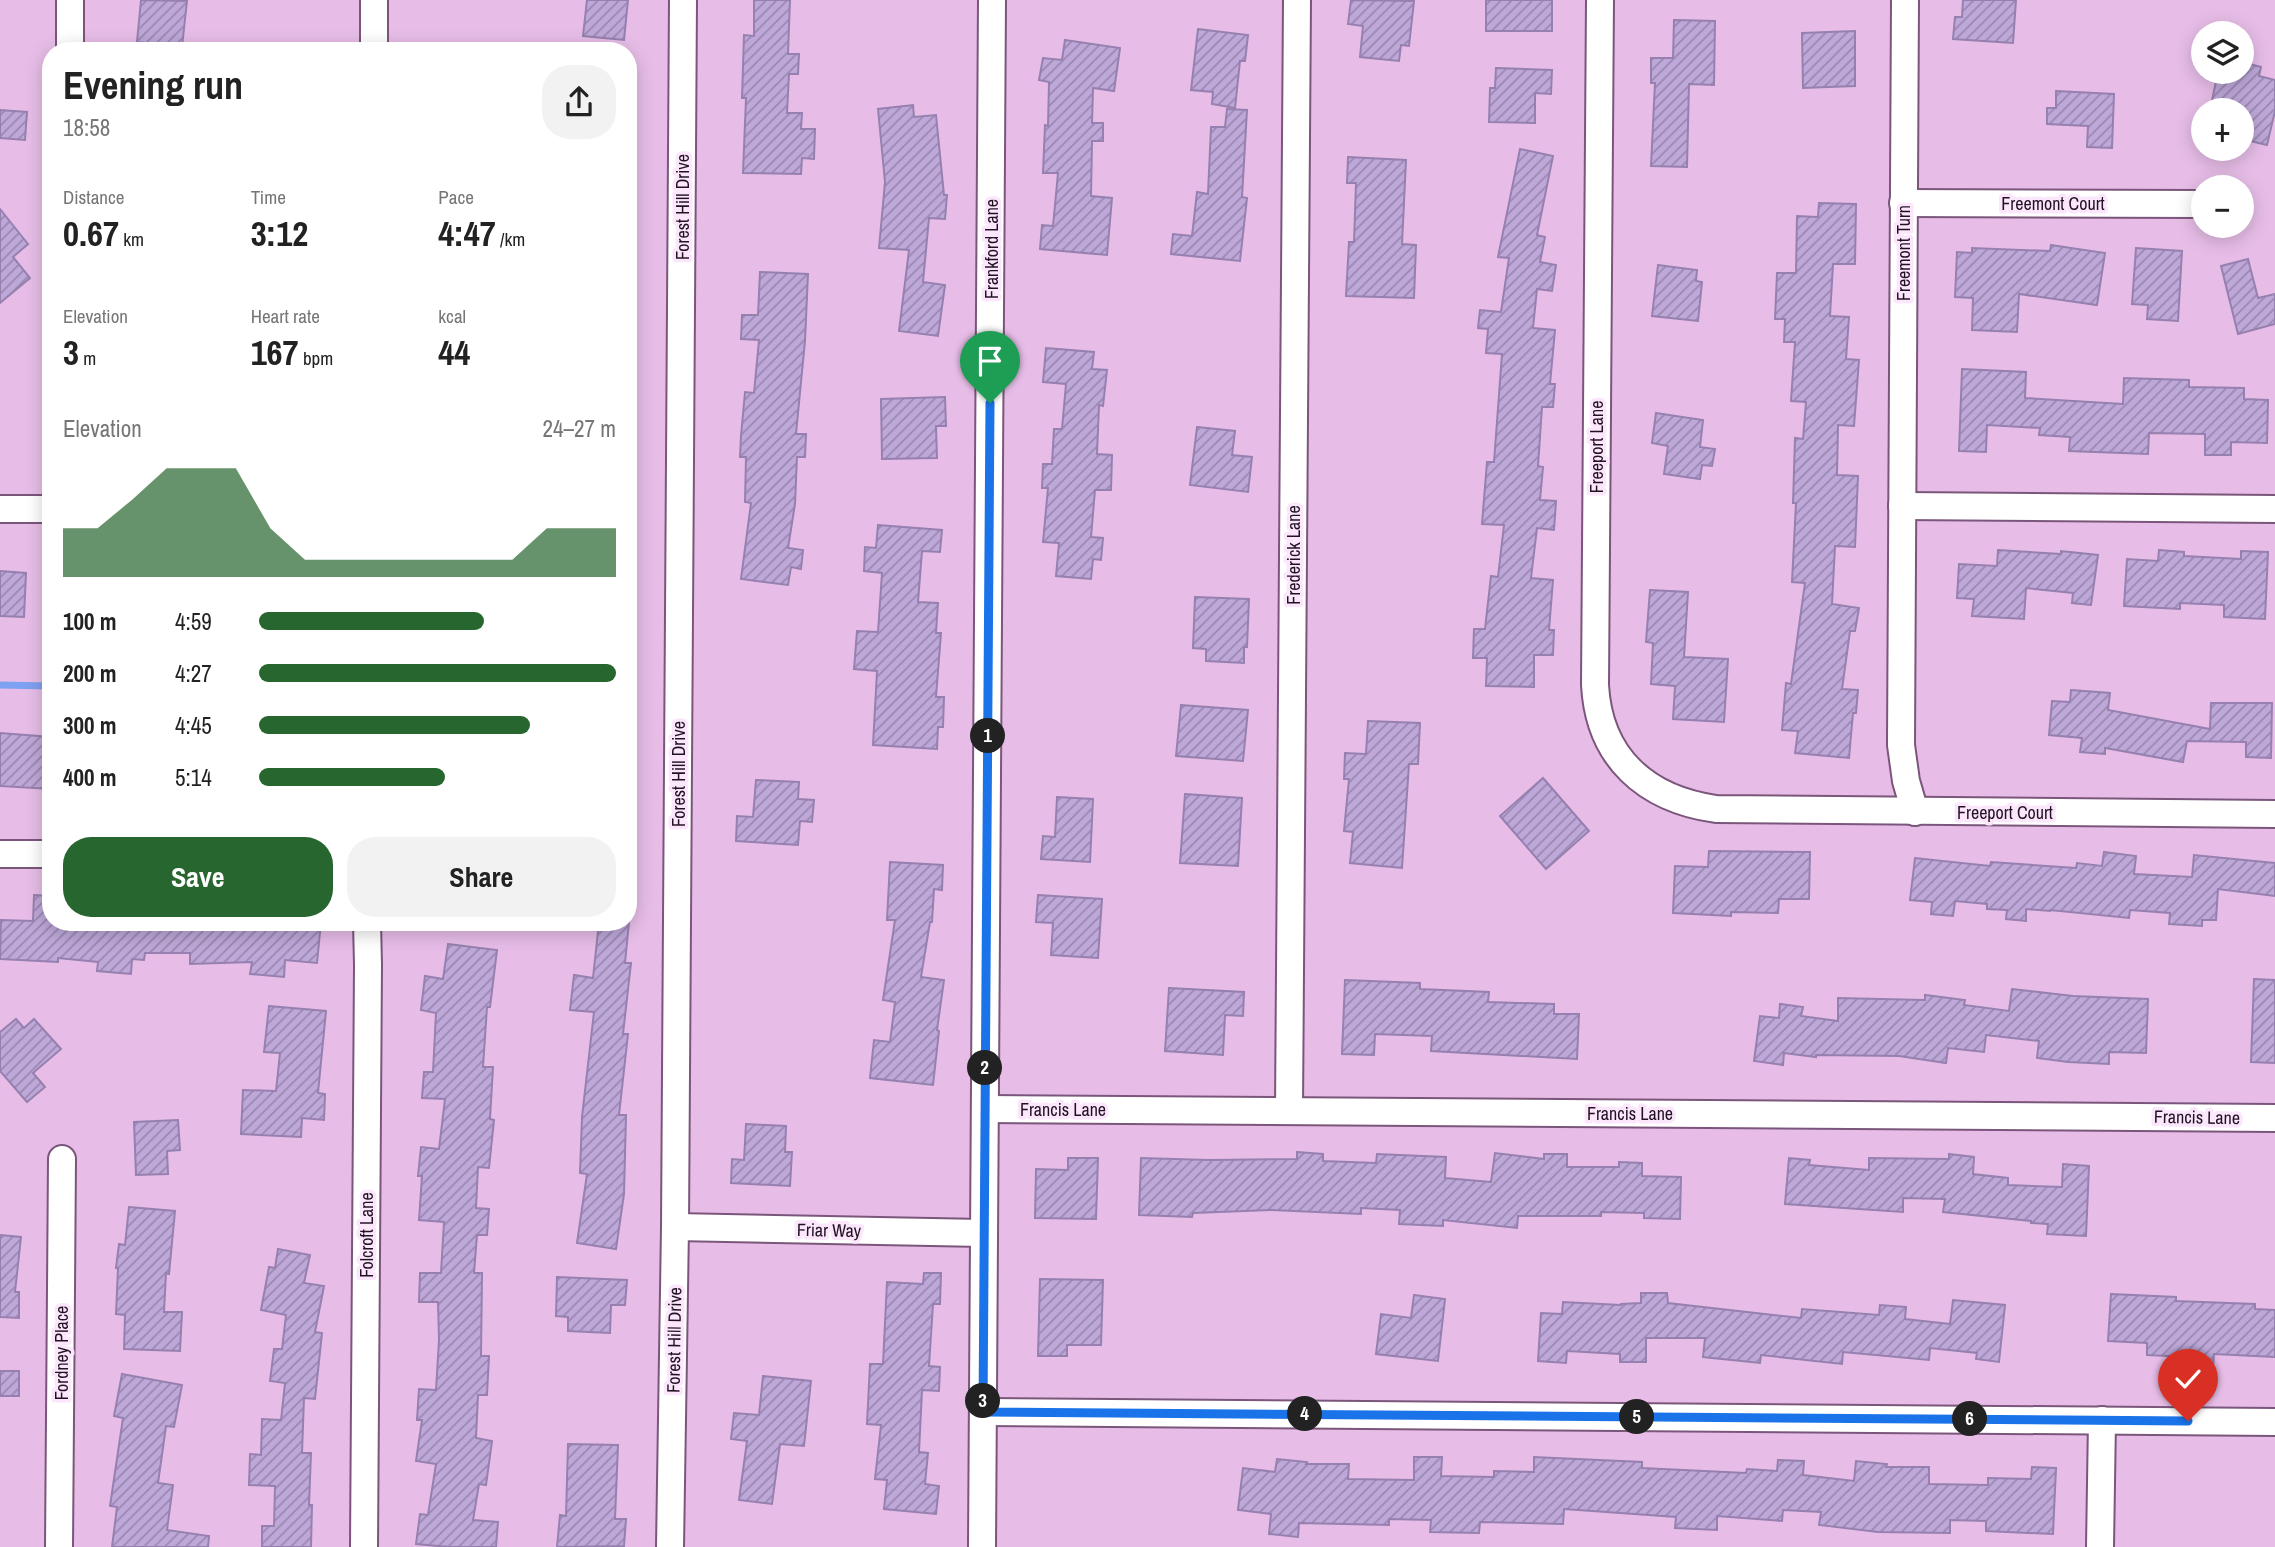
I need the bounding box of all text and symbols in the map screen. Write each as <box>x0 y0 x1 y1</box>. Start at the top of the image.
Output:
map controls <box>2191 21 2254 238</box>
button: layers <box>2191 21 2254 84</box>
text: Evening run <box>63 60 243 111</box>
button: share <box>542 65 616 139</box>
button: + <box>2191 98 2254 161</box>
text: 18:58 <box>63 112 110 143</box>
street label: Forest Hill Drive <box>670 154 695 260</box>
button: − <box>2191 175 2254 238</box>
text: Distance <box>63 184 124 210</box>
text: Time <box>251 184 286 210</box>
text: Pace <box>438 184 474 210</box>
street label: Freemont Court <box>2001 191 2105 216</box>
street label: Frankford Lane <box>979 199 1004 299</box>
street label: Freemont Turn <box>1891 205 1916 301</box>
text: 0.67 <box>63 210 119 257</box>
text: 3:12 <box>251 210 308 257</box>
text: 4:47 <box>438 210 496 257</box>
text: km <box>119 226 144 252</box>
text: /km <box>496 226 525 252</box>
text: Elevation <box>63 303 128 329</box>
text: Heart rate <box>251 303 320 329</box>
text: kcal <box>438 303 466 329</box>
text: 3 <box>63 329 79 376</box>
text: 167 <box>251 329 299 376</box>
text: 44 <box>438 329 470 376</box>
pin <box>960 331 1020 403</box>
icon: arrive <box>971 342 1009 380</box>
text: m <box>79 345 96 371</box>
text: bpm <box>299 345 333 371</box>
street label: Freeport Lane <box>1584 401 1609 493</box>
text: Elevation <box>63 413 142 444</box>
text: 24–27 m <box>543 413 616 444</box>
street label: Frederick Lane <box>1281 505 1306 605</box>
text: 100 m <box>63 606 116 637</box>
text: 4:59 <box>175 606 212 637</box>
text: 200 m <box>63 658 116 689</box>
text: 4:27 <box>175 658 212 689</box>
text: 300 m <box>63 710 116 741</box>
text: 4:45 <box>175 710 212 741</box>
pin: 1 <box>970 718 1006 754</box>
street label: Forest Hill Drive <box>666 721 691 827</box>
text: 1 <box>983 722 992 748</box>
text: 400 m <box>63 762 116 793</box>
text: 5:14 <box>175 762 212 793</box>
street label: Freeport Court <box>1957 800 2053 825</box>
button: Save <box>63 837 333 917</box>
button: Share <box>347 837 616 917</box>
pin: 2 <box>968 1050 1002 1086</box>
text: 2 <box>980 1054 989 1080</box>
street label: Francis Lane <box>1020 1097 1106 1122</box>
street label: Francis Lane <box>1587 1101 1673 1126</box>
street label: Francis Lane <box>2154 1104 2240 1130</box>
street label: Folcroft Lane <box>354 1192 379 1278</box>
street label: Friar Way <box>797 1217 862 1243</box>
street label: Forest Hill Drive <box>661 1287 687 1393</box>
street label: Fordney Place <box>49 1306 74 1400</box>
pin <box>2158 1349 2218 1421</box>
icon: check <box>2169 1360 2207 1398</box>
pin: 3 <box>965 1384 1000 1418</box>
text: 3 <box>978 1387 987 1413</box>
pin: 4 <box>1288 1396 1322 1432</box>
text: 4 <box>1300 1400 1309 1426</box>
pin: 5 <box>1620 1400 1654 1434</box>
pin: 6 <box>1952 1402 1988 1436</box>
text: 5 <box>1632 1403 1641 1429</box>
text: 6 <box>1965 1405 1974 1431</box>

